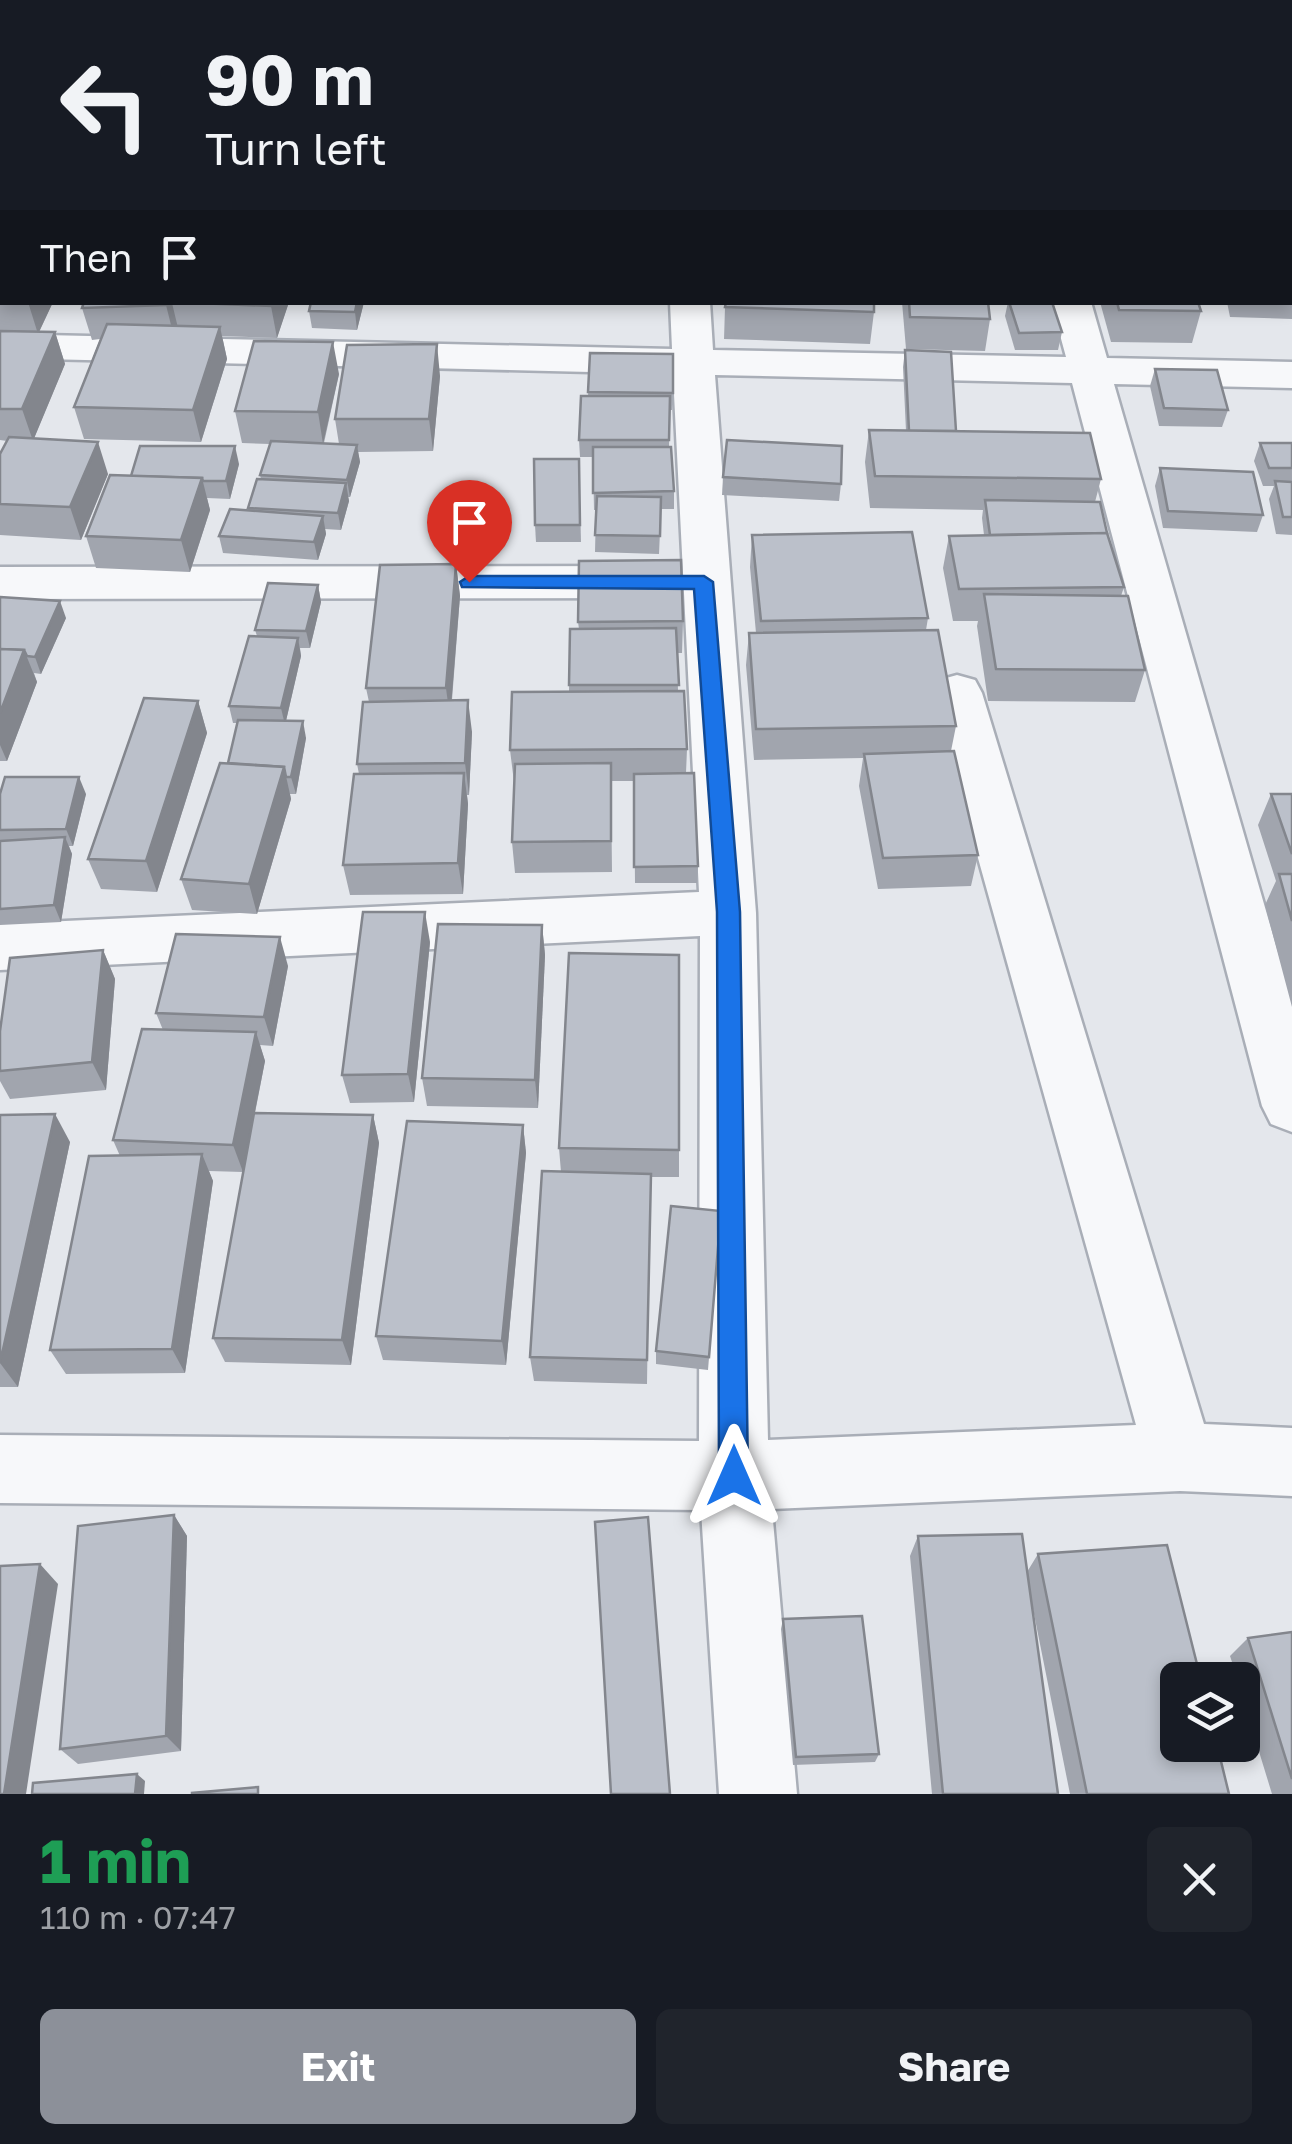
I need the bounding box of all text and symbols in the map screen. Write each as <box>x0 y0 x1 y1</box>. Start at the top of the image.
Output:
text: 90 m <box>205 36 374 120</box>
icon: left <box>40 40 170 170</box>
text: Turn left <box>205 121 387 175</box>
icon: arrive <box>152 230 207 285</box>
text: Then <box>40 235 132 280</box>
pin <box>427 480 512 583</box>
icon: arrive <box>442 495 497 550</box>
position arrow <box>682 1424 786 1528</box>
map controls <box>1160 1662 1260 1762</box>
button: layers <box>1160 1662 1260 1762</box>
text: 1 min <box>40 1824 191 1896</box>
button: close <box>1147 1827 1252 1932</box>
text: 110 m · 07:47 <box>40 1898 236 1936</box>
button: Exit <box>40 2009 636 2124</box>
button: Share <box>656 2009 1252 2124</box>

